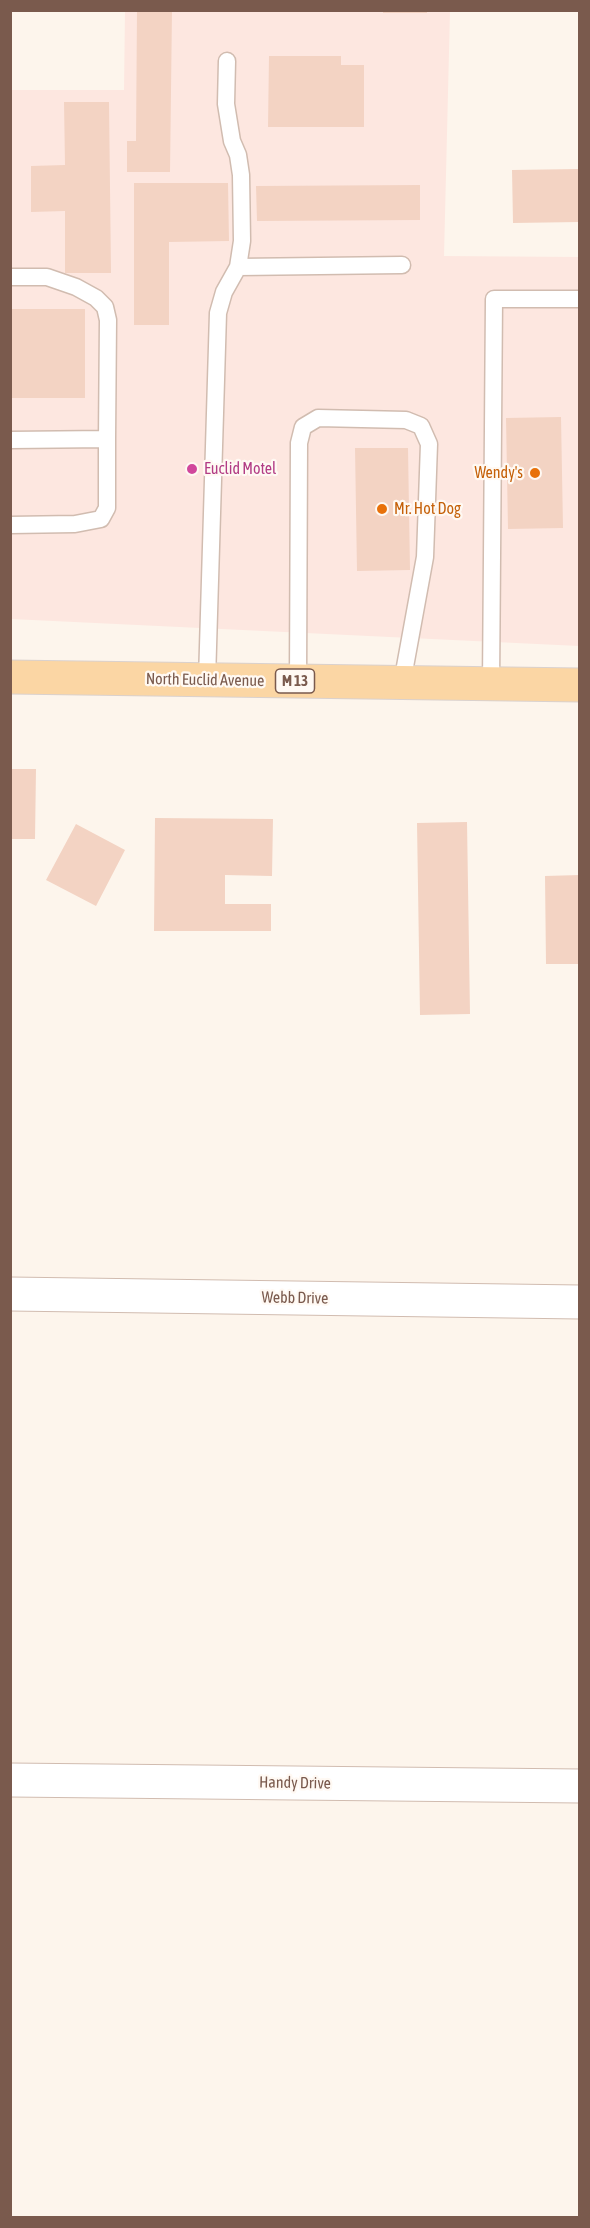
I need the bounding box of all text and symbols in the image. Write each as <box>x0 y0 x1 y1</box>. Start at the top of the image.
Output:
place label: Euclid Motel <box>204 459 276 479</box>
marker: Euclid Motel <box>185 462 199 476</box>
place label: Wendy's <box>474 463 523 483</box>
marker: Wendy's <box>528 466 542 480</box>
place label: Mr. Hot Dog <box>394 499 461 519</box>
marker: Mr. Hot Dog <box>375 502 389 516</box>
street label: North Euclid Avenue <box>146 669 264 691</box>
road number: M 13 <box>276 669 314 693</box>
street label: Webb Drive <box>261 1288 329 1308</box>
street label: Handy Drive <box>259 1773 331 1793</box>

